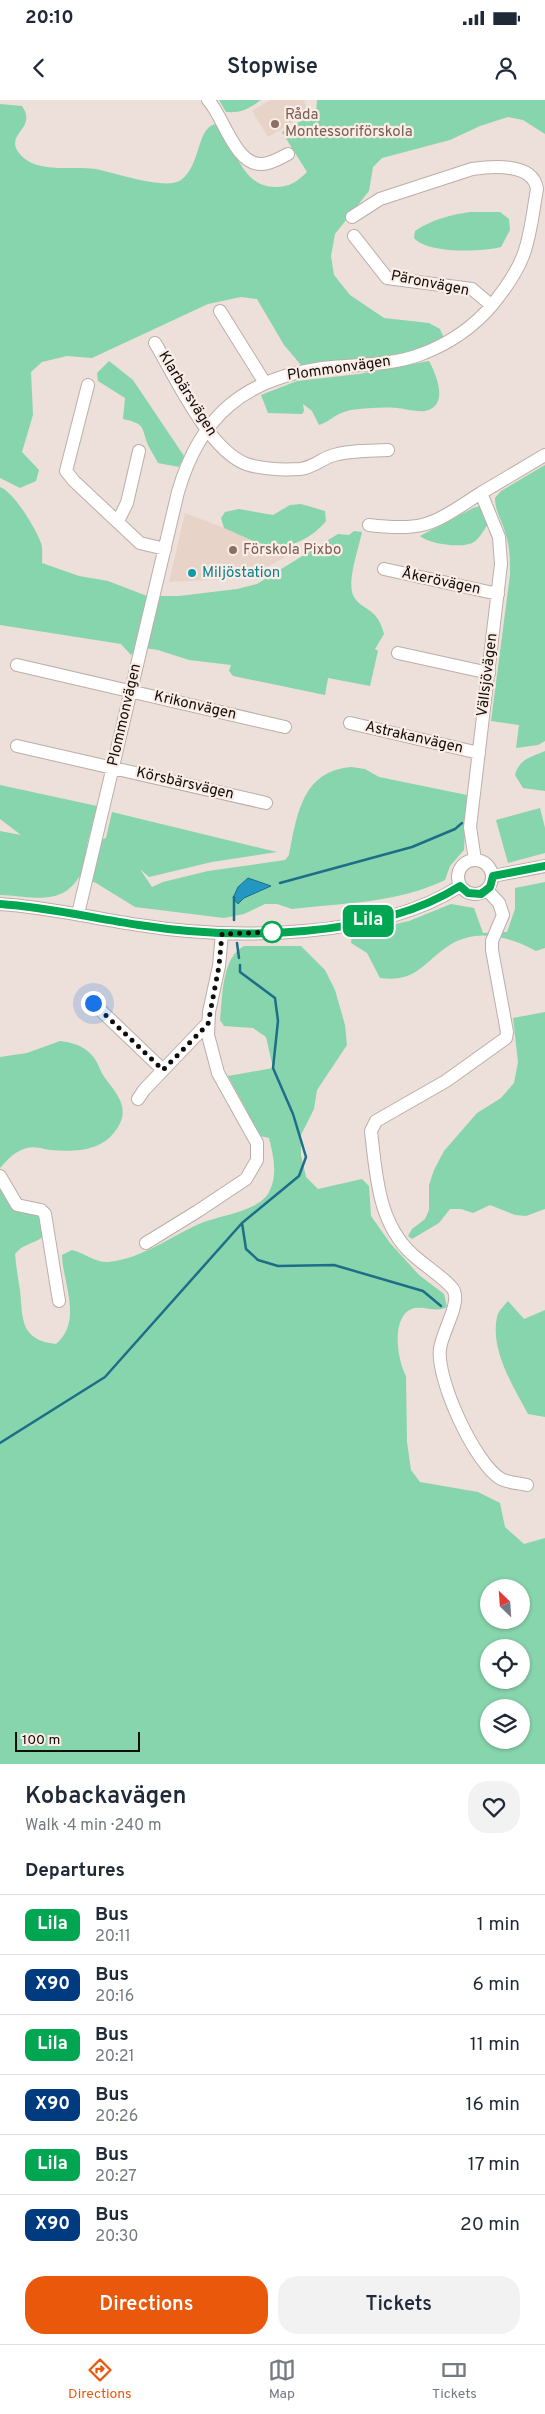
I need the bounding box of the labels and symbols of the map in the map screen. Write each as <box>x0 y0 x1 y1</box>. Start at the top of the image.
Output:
place label: Råda Montessoriförskola <box>285 106 413 142</box>
marker: Råda Montessoriförskola <box>269 118 281 130</box>
street label: Päronvägen <box>389 267 471 301</box>
street label: Klarbärsvägen <box>153 348 221 440</box>
street label: Plommonvägen <box>286 352 392 386</box>
place label: Förskola Pixbo <box>243 541 341 560</box>
marker: Förskola Pixbo <box>227 544 239 556</box>
place label: Miljöstation <box>202 564 280 583</box>
street label: Åkerövägen <box>400 564 482 600</box>
marker: Miljöstation <box>186 567 198 579</box>
street label: Vällsjövägen <box>473 632 503 718</box>
street label: Plommonvägen <box>104 662 146 768</box>
street label: Krikonvägen <box>152 687 238 725</box>
street label: Astrakanvägen <box>363 718 465 758</box>
street label: Körsbärsvägen <box>134 764 236 804</box>
line badge: Lila <box>333 905 403 937</box>
unlabelled marker <box>261 921 283 943</box>
your location <box>81 991 106 1016</box>
north arrow <box>480 1579 530 1629</box>
scale bar <box>15 1729 140 1752</box>

